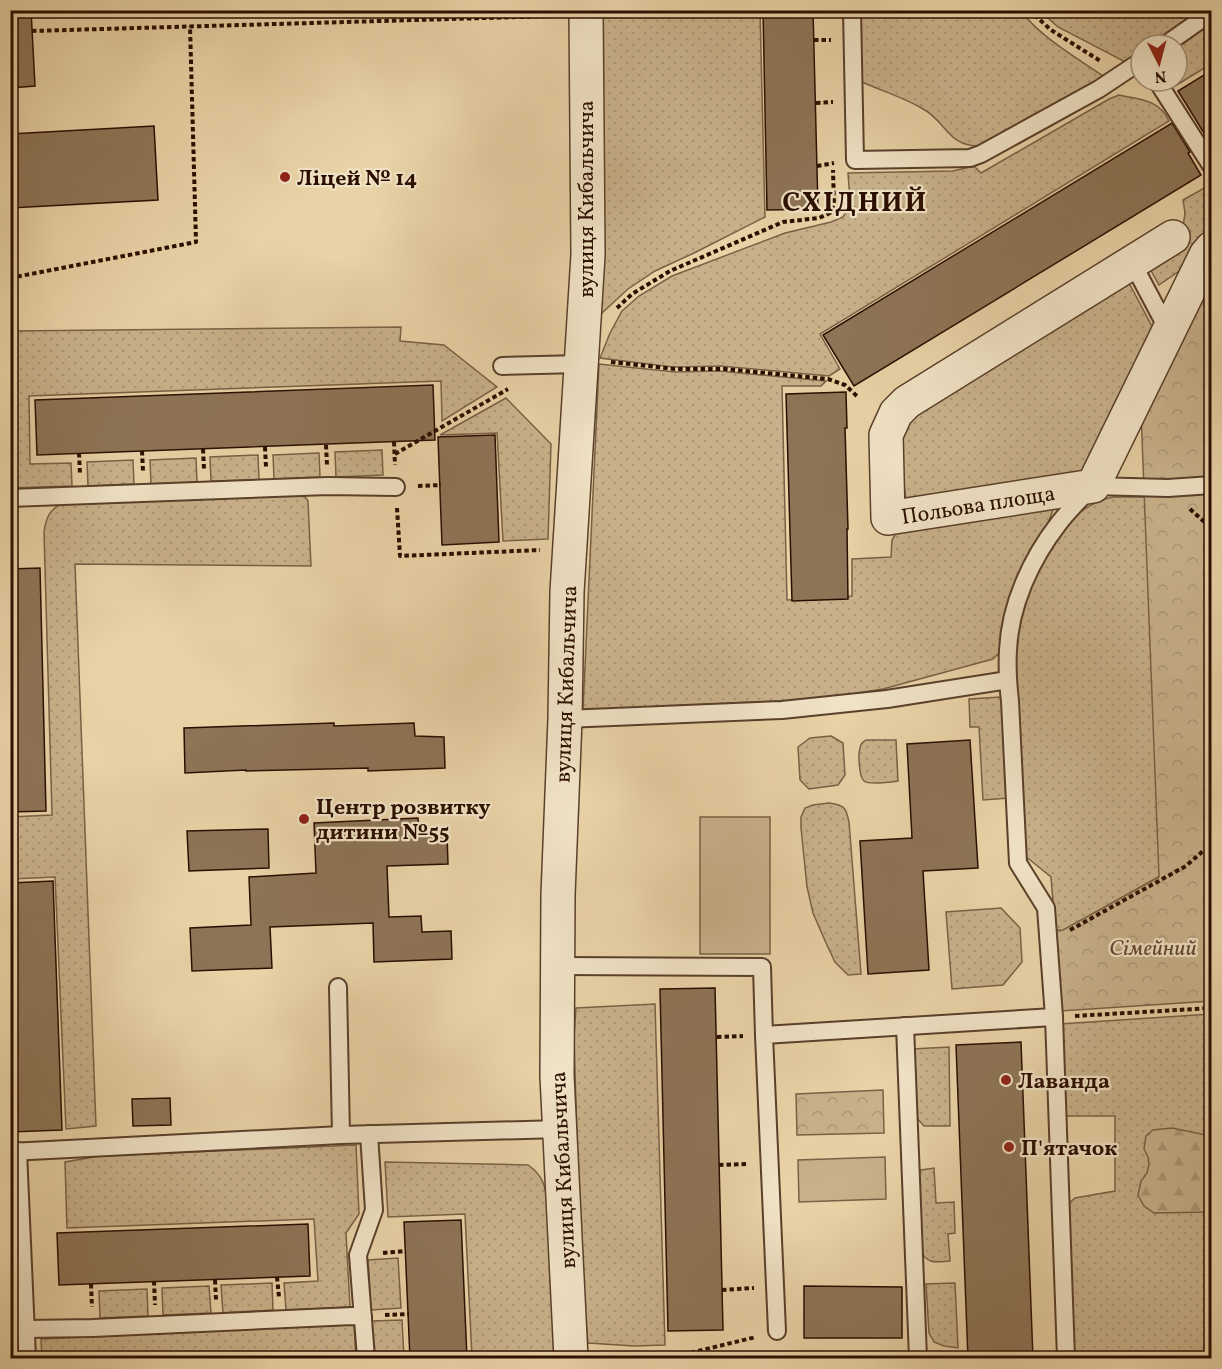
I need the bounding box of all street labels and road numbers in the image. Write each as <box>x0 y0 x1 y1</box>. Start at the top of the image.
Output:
street label: вулиця Кибальчича <box>572 100 603 298</box>
street label: Польова площа <box>899 479 1058 534</box>
street label: вулиця Кибальчича <box>549 585 586 783</box>
street label: вулиця Кибальчича <box>544 1070 585 1269</box>

